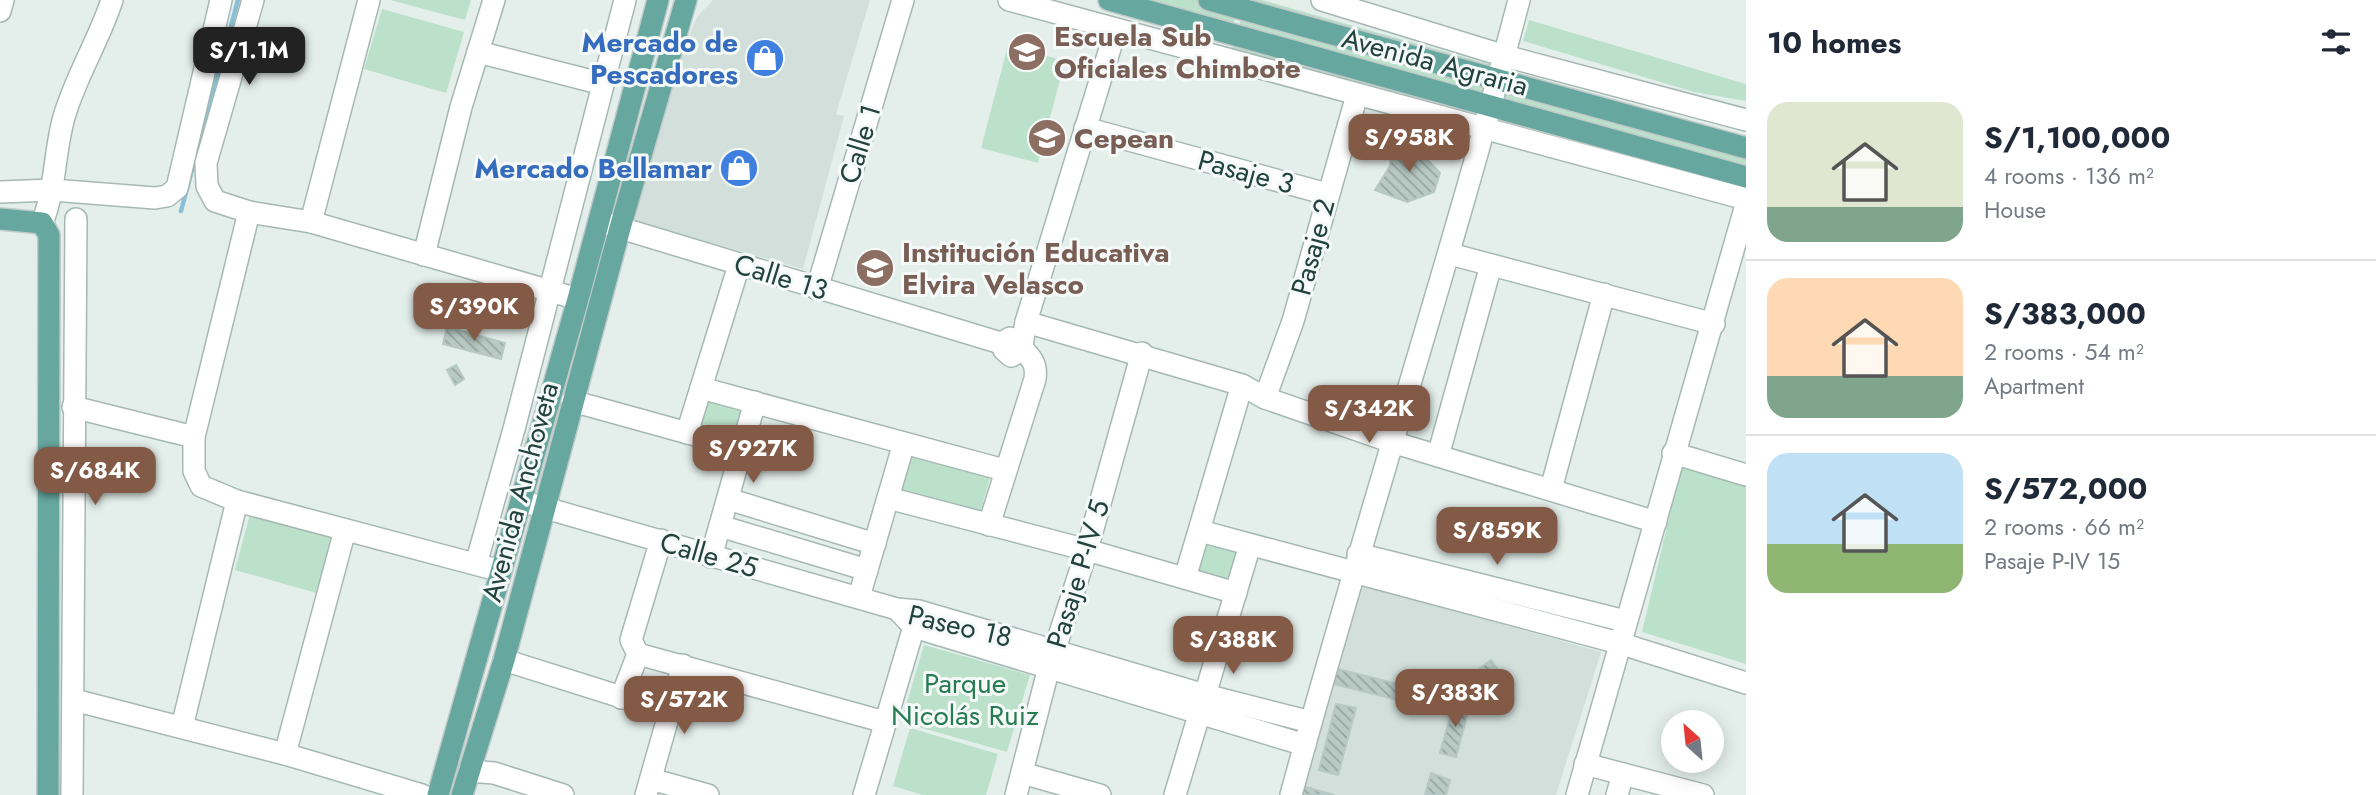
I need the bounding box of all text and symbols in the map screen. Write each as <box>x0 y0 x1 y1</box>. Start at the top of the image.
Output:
place label: Escuela Sub Oficiales Chimbote <box>1054 16 1301 89</box>
street label: Avenida Agraria <box>1337 17 1533 107</box>
text: 10 homes <box>1767 21 1901 64</box>
place label: Mercado de Pescadores <box>581 22 738 95</box>
icon: filters <box>2317 23 2355 61</box>
pin: S/1.1M <box>192 28 306 87</box>
school or university icon: Escuela Sub Oficiales Chimbote <box>1006 31 1048 73</box>
text: S/1.1M <box>209 33 289 67</box>
shop icon: Mercado de Pescadores <box>744 37 786 79</box>
street label: Calle 1 <box>829 99 891 189</box>
pin: S/958K <box>1352 114 1466 174</box>
text: S/1,100,000 <box>1984 116 2170 159</box>
school or university icon: Cepean <box>1026 117 1068 159</box>
place label: Cepean <box>1074 118 1174 159</box>
text: S/958K <box>1364 120 1454 154</box>
icon: home <box>1823 130 1907 214</box>
street label: Pasaje 3 <box>1193 140 1299 204</box>
shop icon: Mercado Bellamar <box>718 147 760 189</box>
place label: Mercado Bellamar <box>474 148 712 189</box>
text: 4 rooms · 136 m² <box>1984 159 2154 193</box>
text: House <box>1984 193 2046 227</box>
street label: Pasaje 2 <box>1280 194 1346 300</box>
place label: Institución Educativa Elvira Velasco <box>902 232 1170 305</box>
street label: Calle 13 <box>729 243 833 311</box>
school or university icon: Institución Educativa Elvira Velasco <box>854 247 896 289</box>
pin: S/390K <box>417 284 531 343</box>
text: S/390K <box>429 289 519 323</box>
text: S/383,000 <box>1984 292 2146 335</box>
icon: home <box>1823 306 1907 390</box>
text: 2 rooms · 54 m² <box>1984 335 2144 369</box>
text: Apartment <box>1984 369 2084 403</box>
street label: Avenida Anchoveta <box>471 378 569 606</box>
pin: S/342K <box>1312 386 1426 445</box>
text: S/342K <box>1324 391 1414 425</box>
pin: S/927K <box>696 426 810 485</box>
text: S/927K <box>709 431 797 465</box>
pin: S/684K <box>38 448 152 507</box>
text: S/684K <box>50 453 140 487</box>
text: S/572,000 <box>1984 467 2147 510</box>
icon: home <box>1823 481 1907 565</box>
street label: Pasaje P-IV 5 <box>1036 495 1120 653</box>
pin: S/859K <box>1440 508 1554 567</box>
text: 2 rooms · 66 m² <box>1984 510 2144 544</box>
text: S/859K <box>1452 513 1542 547</box>
street label: Calle 25 <box>655 522 763 588</box>
text: Pasaje P-IV 15 <box>1984 544 2120 578</box>
street label: Paseo 18 <box>904 594 1016 658</box>
pin: S/388K <box>1176 616 1290 676</box>
text: S/388K <box>1189 622 1277 656</box>
park label: Parque Nicolás Ruiz <box>891 663 1039 736</box>
pin: S/383K <box>1398 670 1512 729</box>
text: S/383K <box>1411 675 1499 709</box>
pin: S/572K <box>627 676 741 736</box>
text: S/572K <box>640 682 728 716</box>
north arrow <box>1661 710 1724 774</box>
map controls <box>1661 710 1724 773</box>

